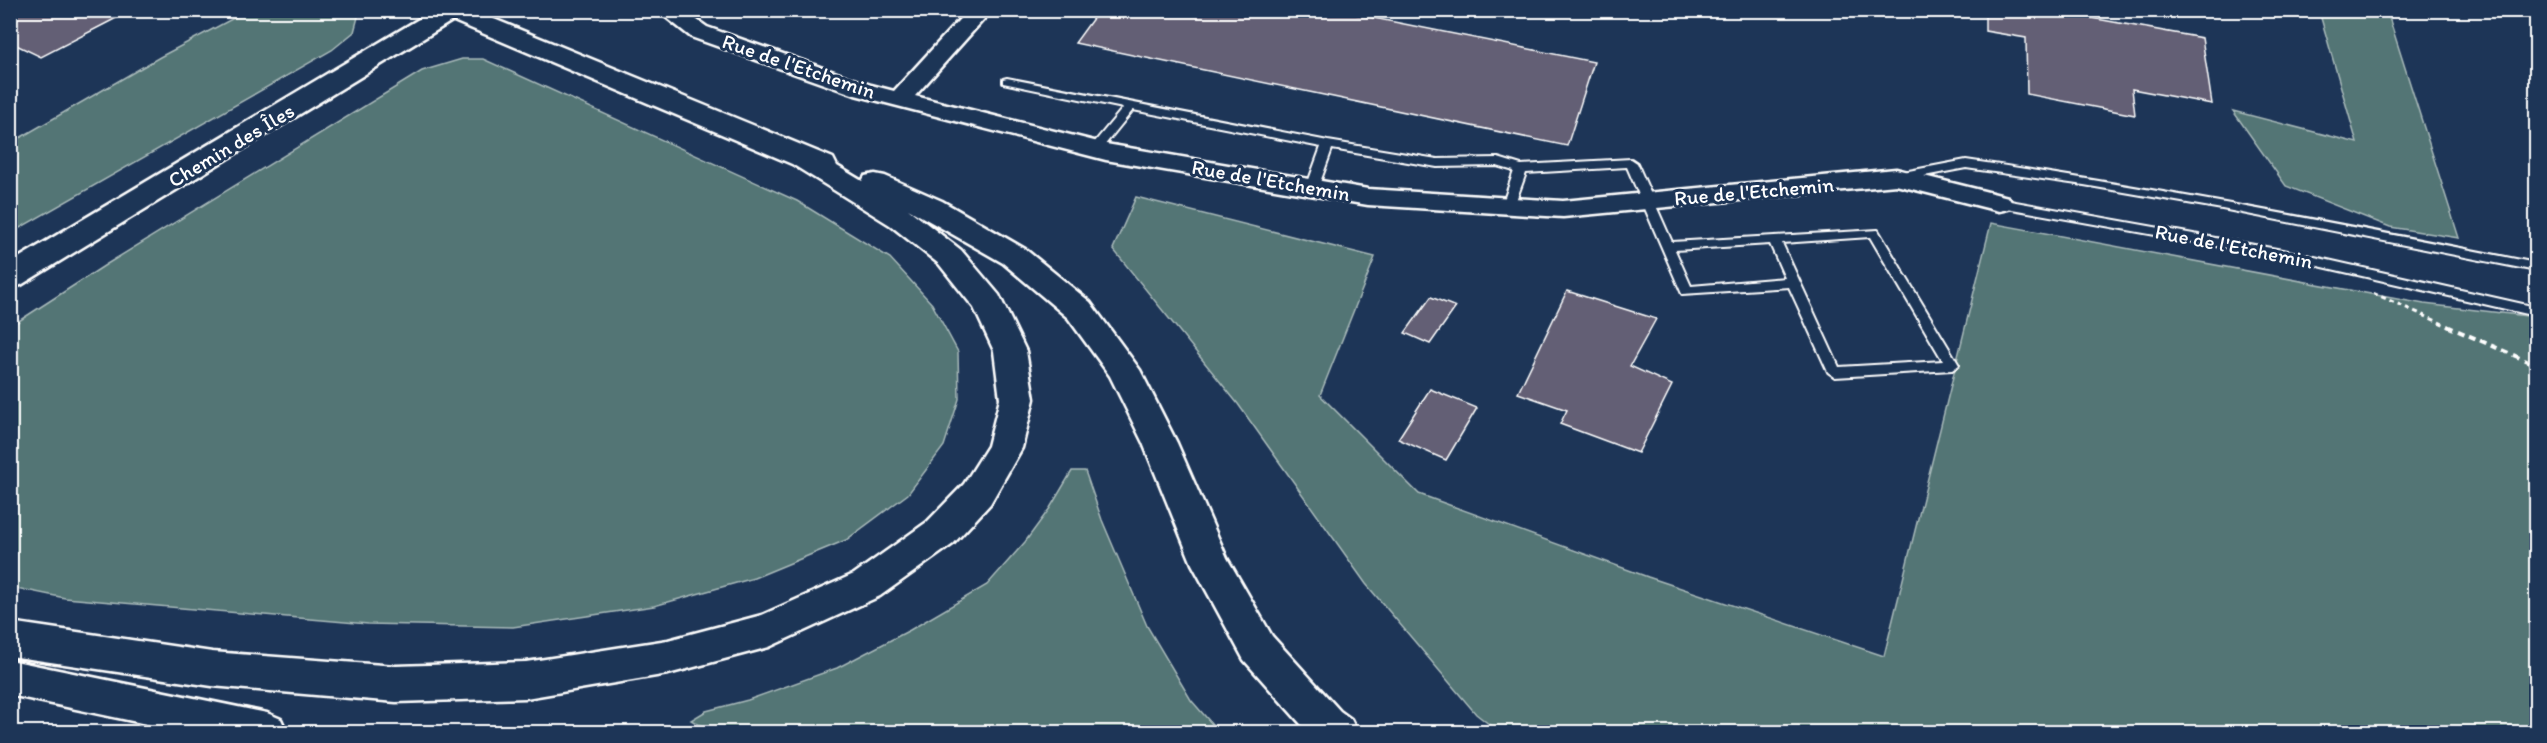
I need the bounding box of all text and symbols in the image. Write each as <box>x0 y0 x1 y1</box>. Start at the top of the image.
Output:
street label: Rue de l'Etchemin <box>719 28 879 104</box>
street label: Chemin des Îles <box>163 98 299 192</box>
street label: Rue de l'Etchemin <box>1190 154 1352 206</box>
street label: Rue de l'Etchemin <box>1673 172 1835 210</box>
street label: Rue de l'Etchemin <box>2153 218 2315 274</box>

